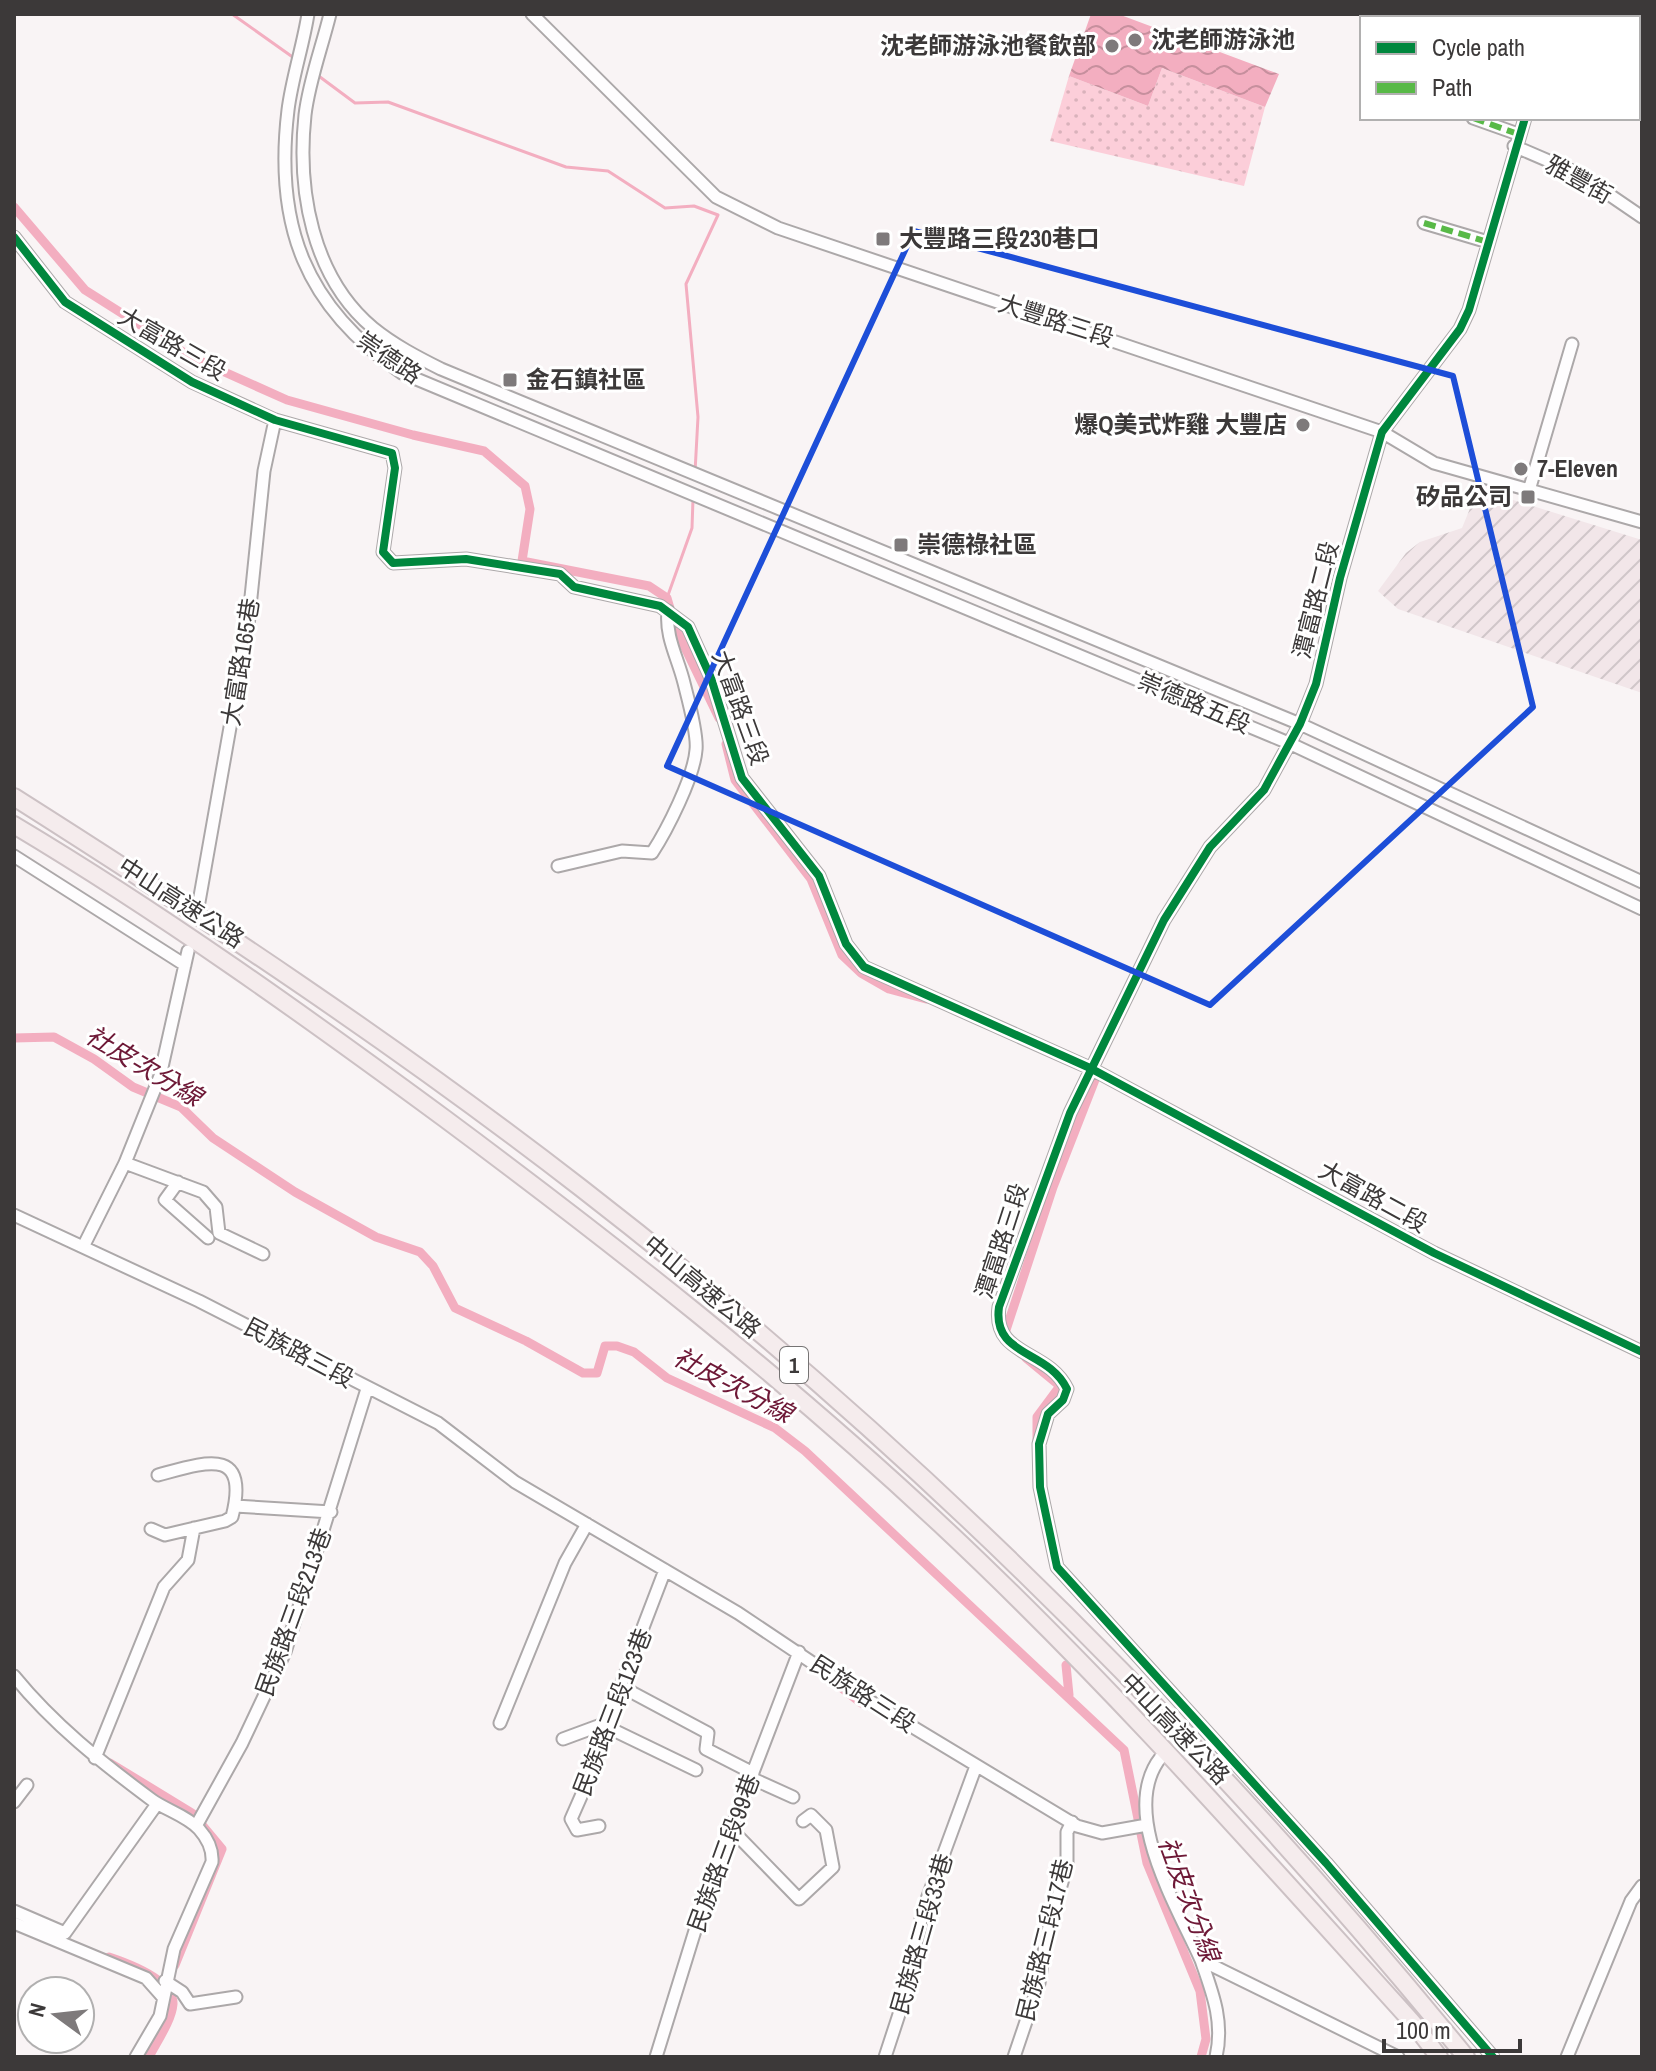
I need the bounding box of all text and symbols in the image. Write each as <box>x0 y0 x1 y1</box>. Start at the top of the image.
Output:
legend <box>1360 16 1640 120</box>
place label: 沈老師游泳池 <box>1151 23 1295 55</box>
place label: 沈老師游泳池餐飲部 <box>880 29 1096 61</box>
marker: 沈老師游泳池 <box>1126 31 1144 49</box>
text: Cycle path <box>1432 31 1525 63</box>
marker: 沈老師游泳池餐飲部 <box>1103 37 1121 55</box>
text: Path <box>1432 71 1473 103</box>
street label: 雅豐街 <box>1540 148 1619 211</box>
place label: 大豐路三段230巷口 <box>899 222 1100 254</box>
marker: 大豐路三段230巷口 <box>874 230 892 248</box>
street label: 大豐路三段 <box>994 286 1118 354</box>
street label: 大富路三段 <box>113 299 232 387</box>
street label: 崇德路 <box>351 324 428 391</box>
place label: 金石鎮社區 <box>526 363 646 395</box>
marker: 金石鎮社區 <box>501 371 519 389</box>
place label: 爆Q美式炸雞 大豐店 <box>1074 408 1287 440</box>
marker: 爆Q美式炸雞 大豐店 <box>1294 416 1312 434</box>
place label: 7-Eleven <box>1537 452 1618 484</box>
marker: 7-Eleven <box>1512 460 1530 478</box>
place label: 矽品公司 <box>1416 480 1512 512</box>
marker: 矽品公司 <box>1519 488 1537 506</box>
place label: 崇德祿社區 <box>917 528 1037 560</box>
marker: 崇德祿社區 <box>892 536 910 554</box>
street label: 潭富路二段 <box>1285 538 1345 662</box>
street label: 大富路165巷 <box>214 596 266 728</box>
street label: 大富路三段 <box>705 646 776 770</box>
street label: 崇德路五段 <box>1133 664 1256 740</box>
street label: 中山高速公路 <box>112 850 251 955</box>
water label: 社皮次分線 <box>80 1017 212 1116</box>
street label: 大富路二段 <box>1313 1153 1434 1239</box>
street label: 潭富路三段 <box>967 1179 1035 1303</box>
street label: 中山高速公路 <box>637 1228 768 1345</box>
street label: 民族路三段 <box>239 1310 360 1394</box>
water label: 社皮次分線 <box>668 1339 801 1432</box>
road number: 1 <box>780 1347 808 1383</box>
street label: 民族路三段213巷 <box>248 1523 338 1700</box>
street label: 民族路三段123巷 <box>565 1623 659 1800</box>
street label: 民族路三段 <box>805 1647 923 1739</box>
street label: 中山高速公路 <box>1114 1665 1237 1791</box>
street label: 民族路三段99巷 <box>680 1769 766 1936</box>
water label: 社皮次分線 <box>1151 1832 1229 1969</box>
street label: 民族路三段33巷 <box>883 1850 959 2018</box>
street label: 民族路三段17巷 <box>1008 1855 1080 2024</box>
north arrow <box>16 1975 96 2055</box>
text: N <box>21 2000 53 2020</box>
scale bar <box>1384 2003 1520 2053</box>
text: 100 m <box>1396 2014 1451 2046</box>

